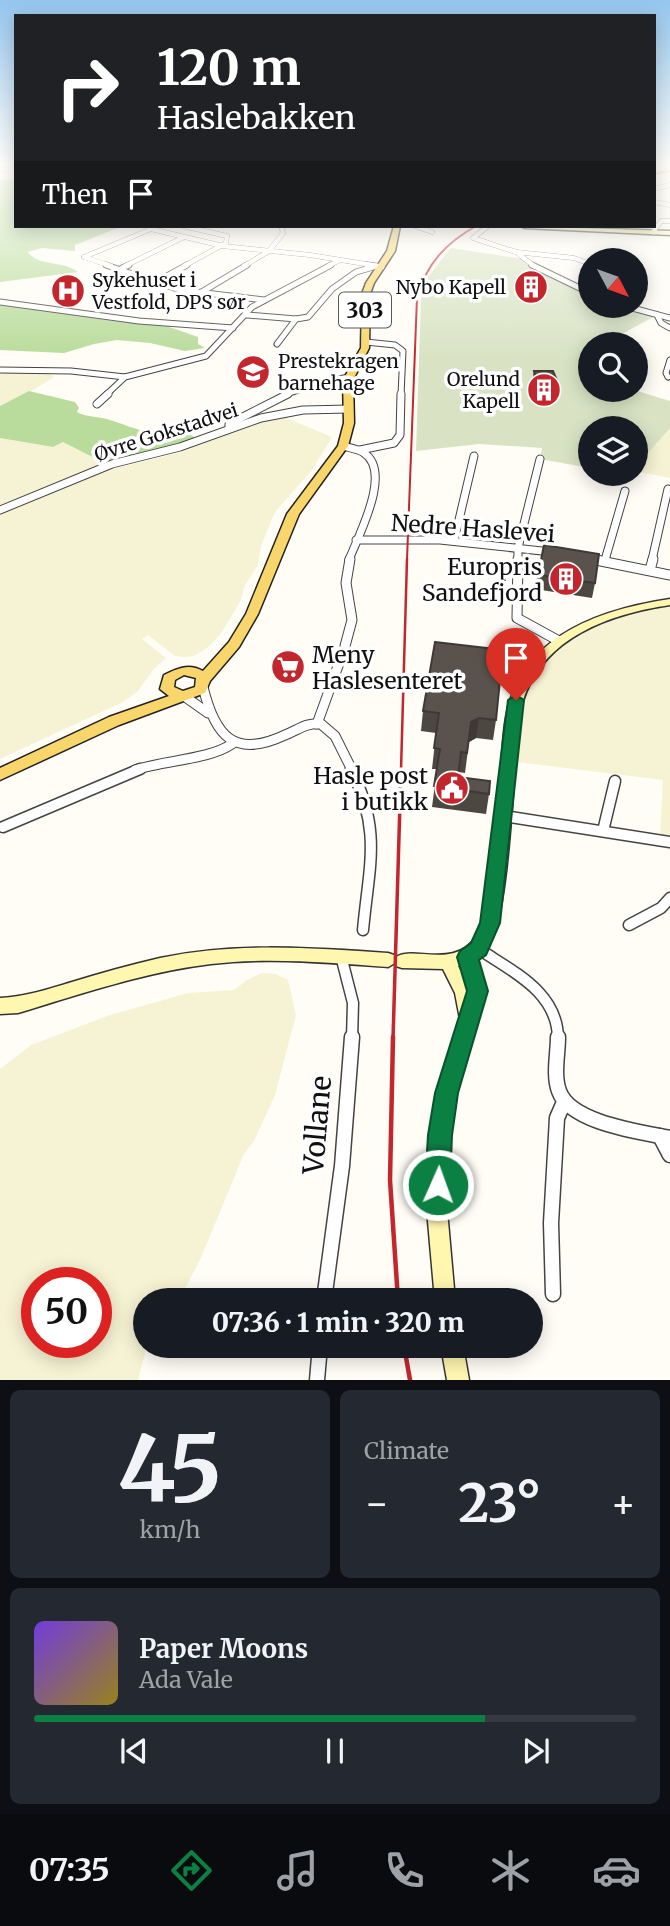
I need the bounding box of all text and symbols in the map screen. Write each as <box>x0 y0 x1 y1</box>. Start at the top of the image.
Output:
text: 120 m <box>157 37 301 98</box>
icon: right <box>42 42 133 133</box>
text: Haslebakken <box>157 98 356 138</box>
icon: arrive <box>122 175 160 213</box>
text: Then <box>42 178 108 211</box>
north arrow <box>578 248 648 318</box>
map controls <box>578 248 648 486</box>
place label: Sykehuset i Vestfold, DPS sør <box>91 268 246 314</box>
building icon: Nybo Kapell <box>512 268 550 306</box>
hospital icon: Sykehuset i Vestfold, DPS sør <box>49 272 87 310</box>
place label: Nybo Kapell <box>396 275 506 299</box>
road number: 303 <box>339 292 391 328</box>
button: search <box>578 332 648 402</box>
place label: Prestekragen barnehage <box>277 349 399 395</box>
school or university icon: Prestekragen barnehage <box>234 353 272 391</box>
place label: Orelund Kapell <box>447 367 520 413</box>
building icon: Orelund Kapell <box>525 371 563 409</box>
street label: Øvre Gokstadvei <box>91 397 241 467</box>
button: layers <box>578 416 648 486</box>
street label: Nedre Haslevei <box>390 508 556 548</box>
place label: Europris Sandefjord <box>422 552 542 607</box>
building icon: Europris Sandefjord <box>547 560 585 598</box>
pin <box>486 628 546 700</box>
icon: arrive <box>497 639 535 677</box>
place label: Meny Haslesenteret <box>312 640 463 695</box>
supermarket icon: Meny Haslesenteret <box>269 648 307 686</box>
place label: Hasle post i butikk <box>313 761 428 816</box>
public building icon: Hasle post i butikk <box>433 769 471 807</box>
street label: Vollane <box>295 1074 339 1177</box>
position arrow <box>401 1148 475 1222</box>
speed limit sign: 50 <box>21 1267 112 1358</box>
text: 07:36 · 1 min · 320 m <box>212 1306 464 1339</box>
text: 45 <box>118 1412 222 1527</box>
text: Climate <box>364 1436 449 1465</box>
text: 23° <box>459 1471 542 1536</box>
text: − <box>364 1480 389 1527</box>
text: + <box>611 1480 636 1527</box>
text: km/h <box>140 1515 200 1544</box>
text: Paper Moons <box>139 1632 308 1665</box>
text: Ada Vale <box>139 1665 233 1694</box>
icon: previous <box>115 1732 153 1770</box>
icon: pause <box>316 1732 354 1770</box>
icon: next <box>517 1732 555 1770</box>
icon: directions <box>167 1846 216 1895</box>
icon: music <box>273 1846 322 1895</box>
icon: phone <box>380 1846 429 1895</box>
icon: climate <box>486 1846 535 1895</box>
icon: car <box>592 1846 641 1895</box>
text: 07:35 <box>29 1850 110 1890</box>

